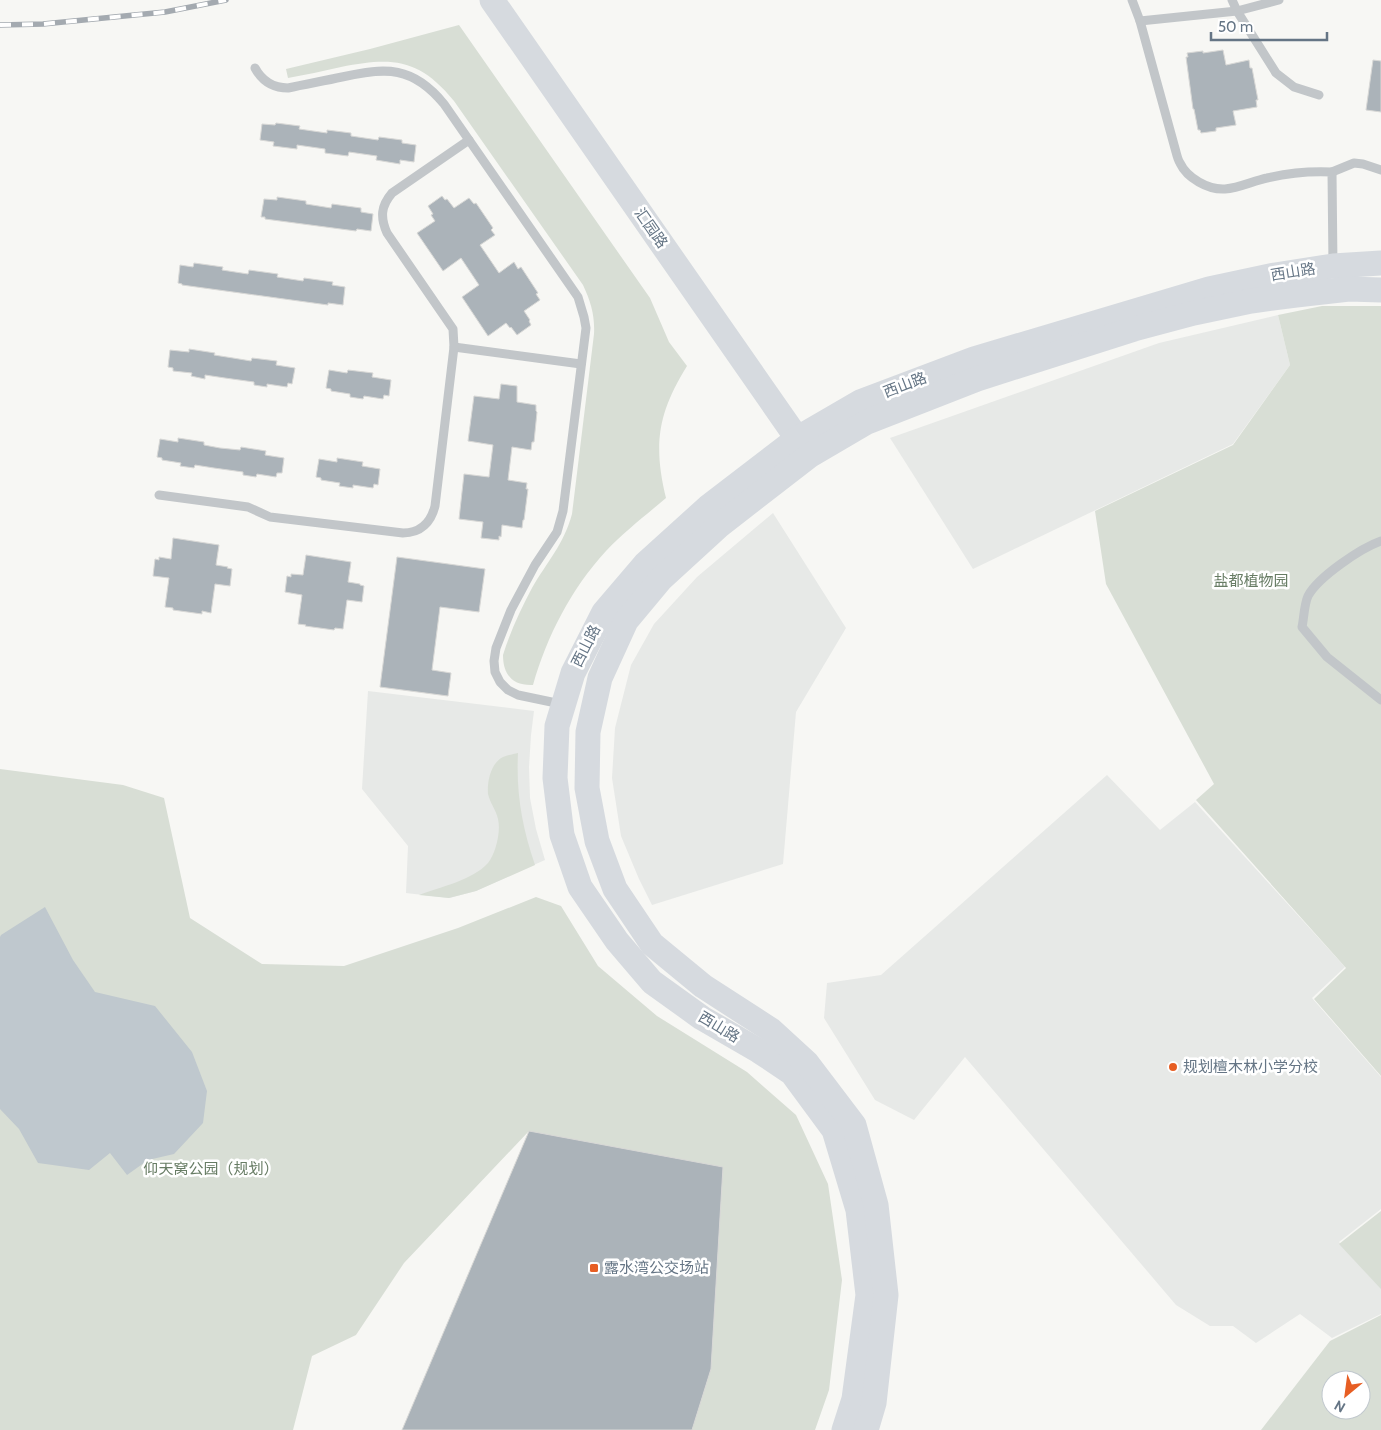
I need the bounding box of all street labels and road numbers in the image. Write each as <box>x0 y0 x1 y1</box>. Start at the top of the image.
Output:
street label: 汇园路 <box>631 204 671 252</box>
street label: 西山路 <box>1269 260 1317 284</box>
street label: 西山路 <box>881 369 929 401</box>
street label: 西山路 <box>568 622 604 670</box>
street label: 西山路 <box>695 1008 743 1046</box>

